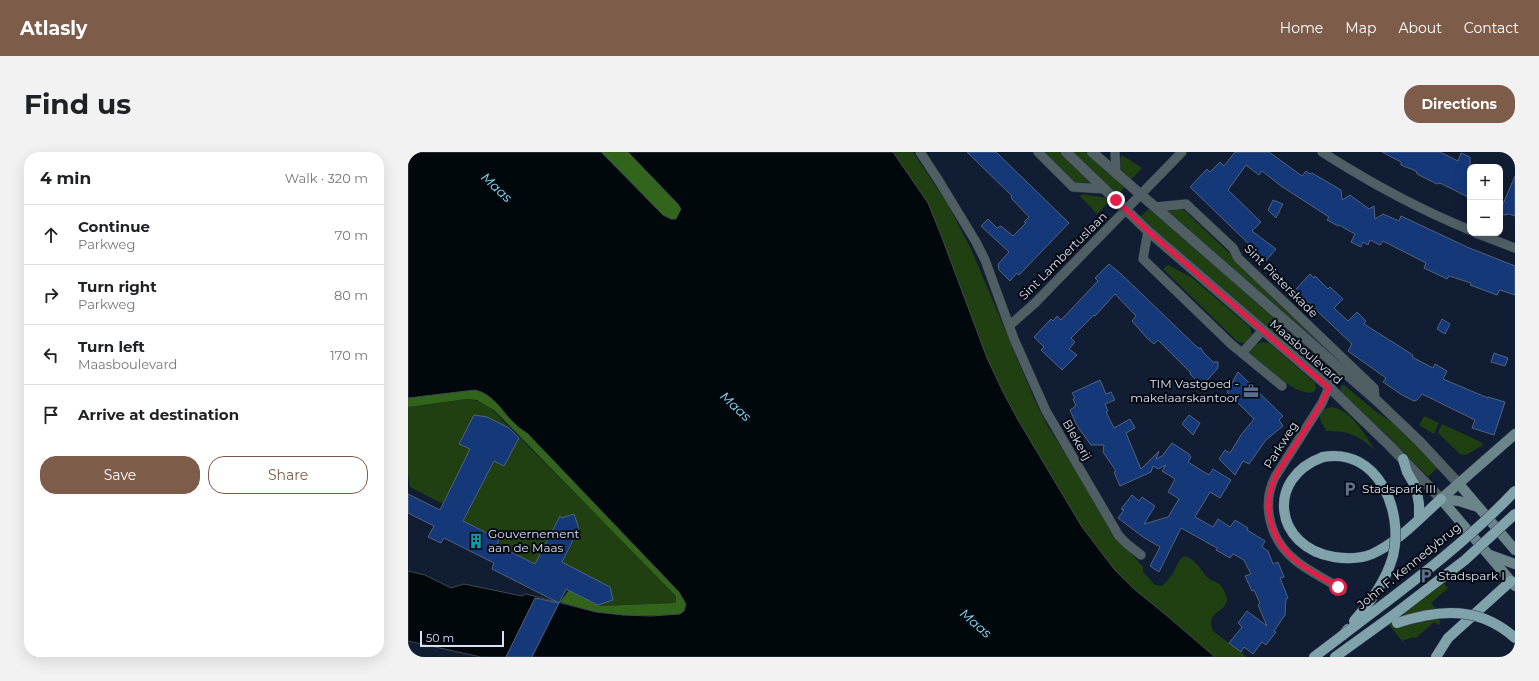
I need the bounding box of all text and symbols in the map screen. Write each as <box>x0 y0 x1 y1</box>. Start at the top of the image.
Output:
text: Atlasly <box>20 17 87 40</box>
text: Home <box>1280 19 1323 37</box>
text: Map <box>1345 19 1376 37</box>
text: About <box>1398 19 1442 37</box>
text: Contact <box>1464 19 1519 37</box>
button: Directions <box>1404 85 1515 123</box>
text: Find us <box>24 87 131 121</box>
map controls <box>1467 164 1503 236</box>
button: + <box>1467 164 1503 200</box>
text: 4 min <box>40 168 91 188</box>
water label: Maas <box>478 169 516 206</box>
text: Walk · 320 m <box>285 170 368 186</box>
route end <box>1107 191 1125 209</box>
button: − <box>1467 200 1503 236</box>
street label: Sint Lambertuslaan <box>1016 209 1110 303</box>
text: Continue <box>78 217 150 236</box>
icon: ahead <box>40 224 62 246</box>
text: 70 m <box>335 227 368 243</box>
text: Parkweg <box>78 236 135 252</box>
street label: Sint Pieterskade <box>1241 241 1321 321</box>
text: Turn right <box>78 277 157 296</box>
icon: right <box>40 284 62 306</box>
text: 80 m <box>334 287 368 303</box>
text: Parkweg <box>78 296 135 312</box>
street label: Maasboulevard <box>1267 316 1346 387</box>
text: Turn left <box>78 337 145 356</box>
icon: left <box>40 344 62 366</box>
text: 170 m <box>330 347 368 363</box>
text: Maasboulevard <box>78 356 177 372</box>
place label: TIM Vastgoed - makelaarskantoor <box>1130 376 1239 405</box>
office icon: TIM Vastgoed - makelaarskantoor <box>1242 382 1260 400</box>
water label: Maas <box>717 388 755 425</box>
icon: arrive <box>40 404 62 426</box>
text: Arrive at destination <box>78 405 239 424</box>
street label: Blekerij <box>1060 417 1095 463</box>
street label: Parkweg <box>1260 418 1301 471</box>
button: Save <box>40 456 200 494</box>
button: Share <box>208 456 368 494</box>
parking icon: Stadspark III <box>1341 480 1359 498</box>
place label: Stadspark III <box>1362 481 1436 496</box>
street label: John F. Kennedybrug <box>1353 519 1463 613</box>
place label: Gouvernement aan de Maas <box>488 526 580 555</box>
building icon: Gouvernement aan de Maas <box>467 532 485 550</box>
parking icon: Stadspark I <box>1417 567 1435 585</box>
place label: Stadspark I <box>1438 568 1505 583</box>
route start <box>1329 578 1347 596</box>
water label: Maas <box>957 605 995 641</box>
scale bar <box>420 629 504 648</box>
text: 50 m <box>426 631 454 645</box>

